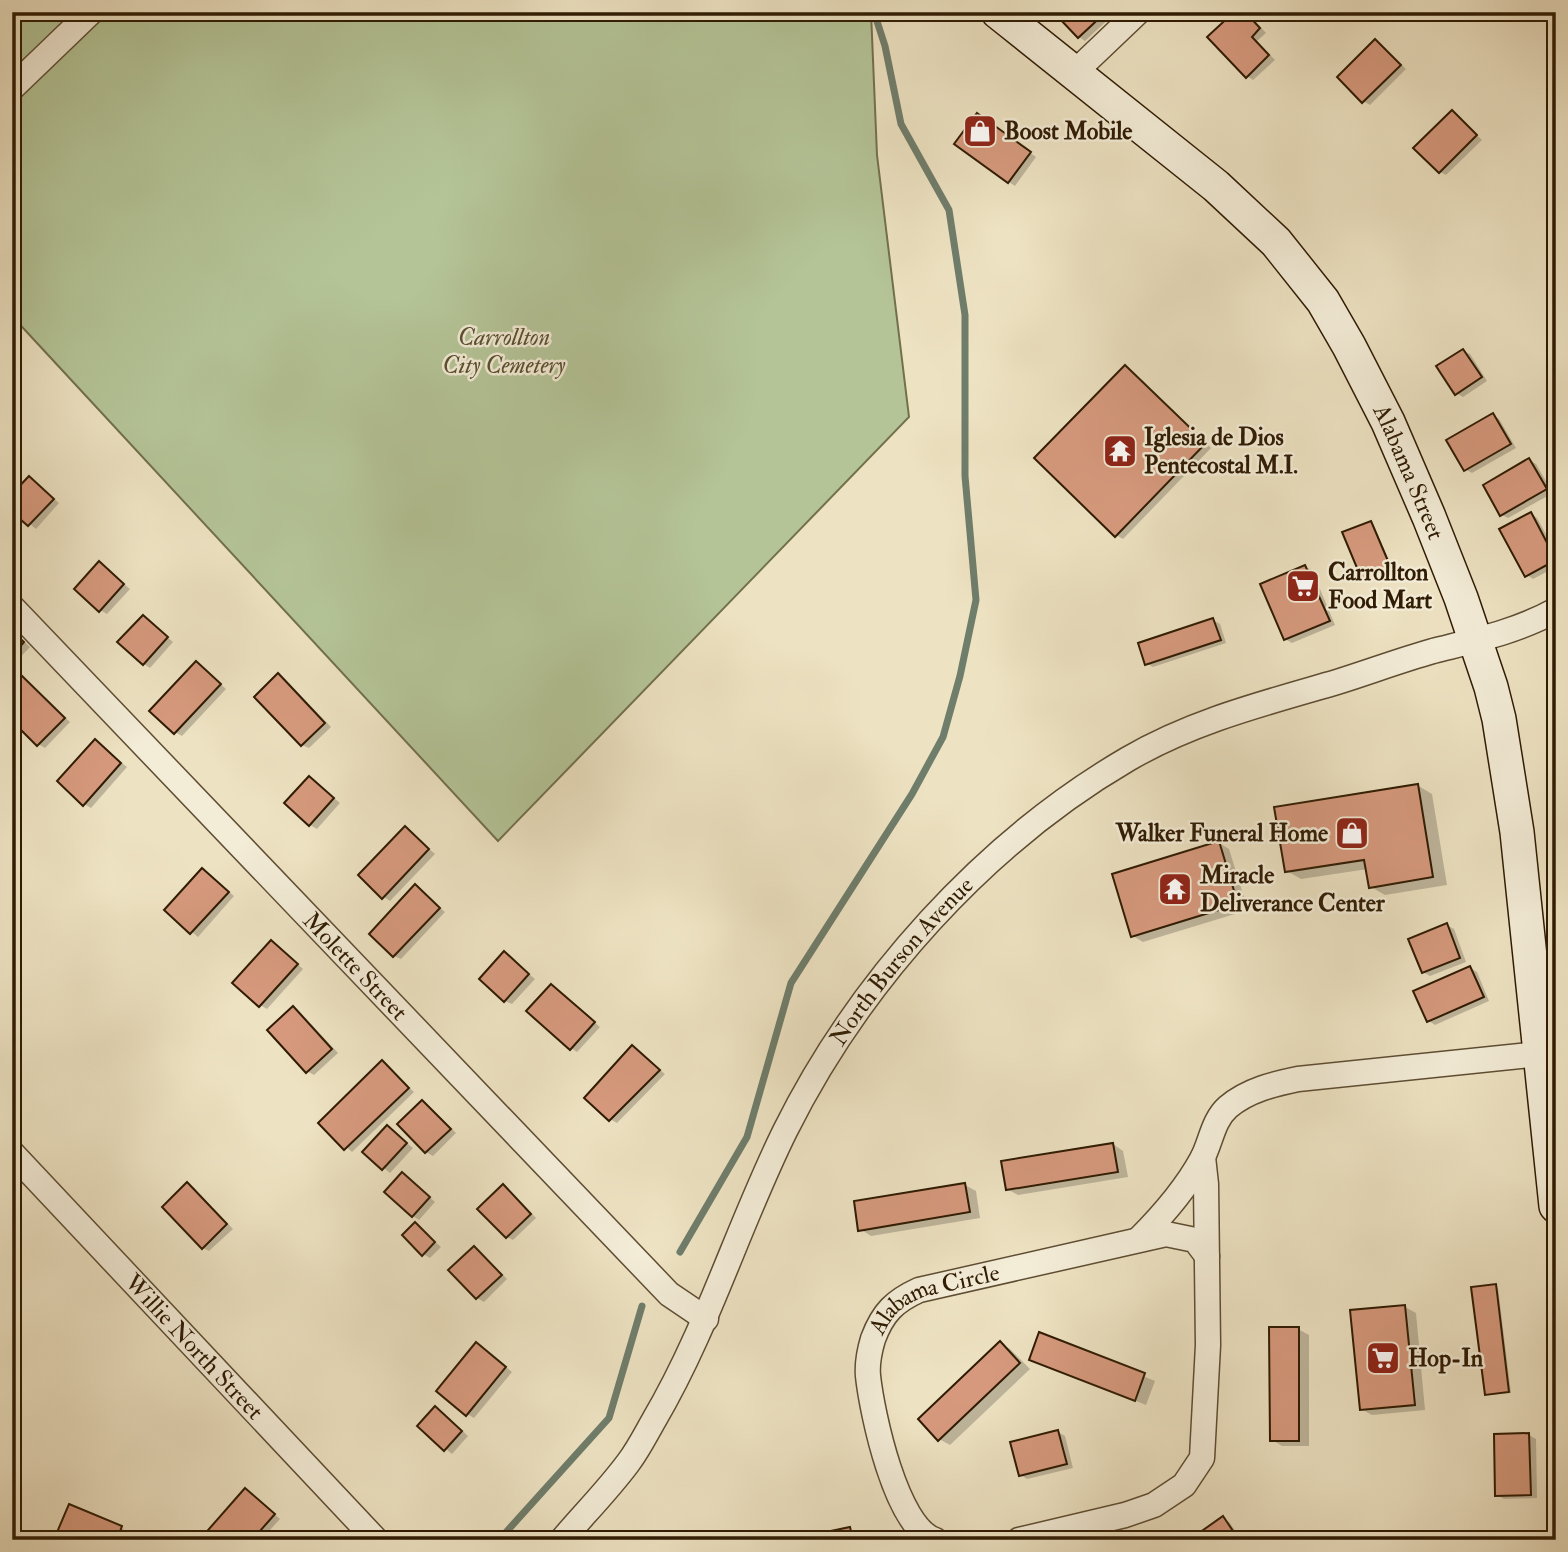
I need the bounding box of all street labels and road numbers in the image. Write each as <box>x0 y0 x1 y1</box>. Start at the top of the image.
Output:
street label: Alabama Street <box>1365 398 1451 544</box>
street label: North Burson Avenue <box>823 870 980 1052</box>
street label: Molette Street <box>296 906 414 1028</box>
street label: Alabama Circle <box>861 1257 1003 1341</box>
street label: Willie North Street <box>117 1267 270 1427</box>

